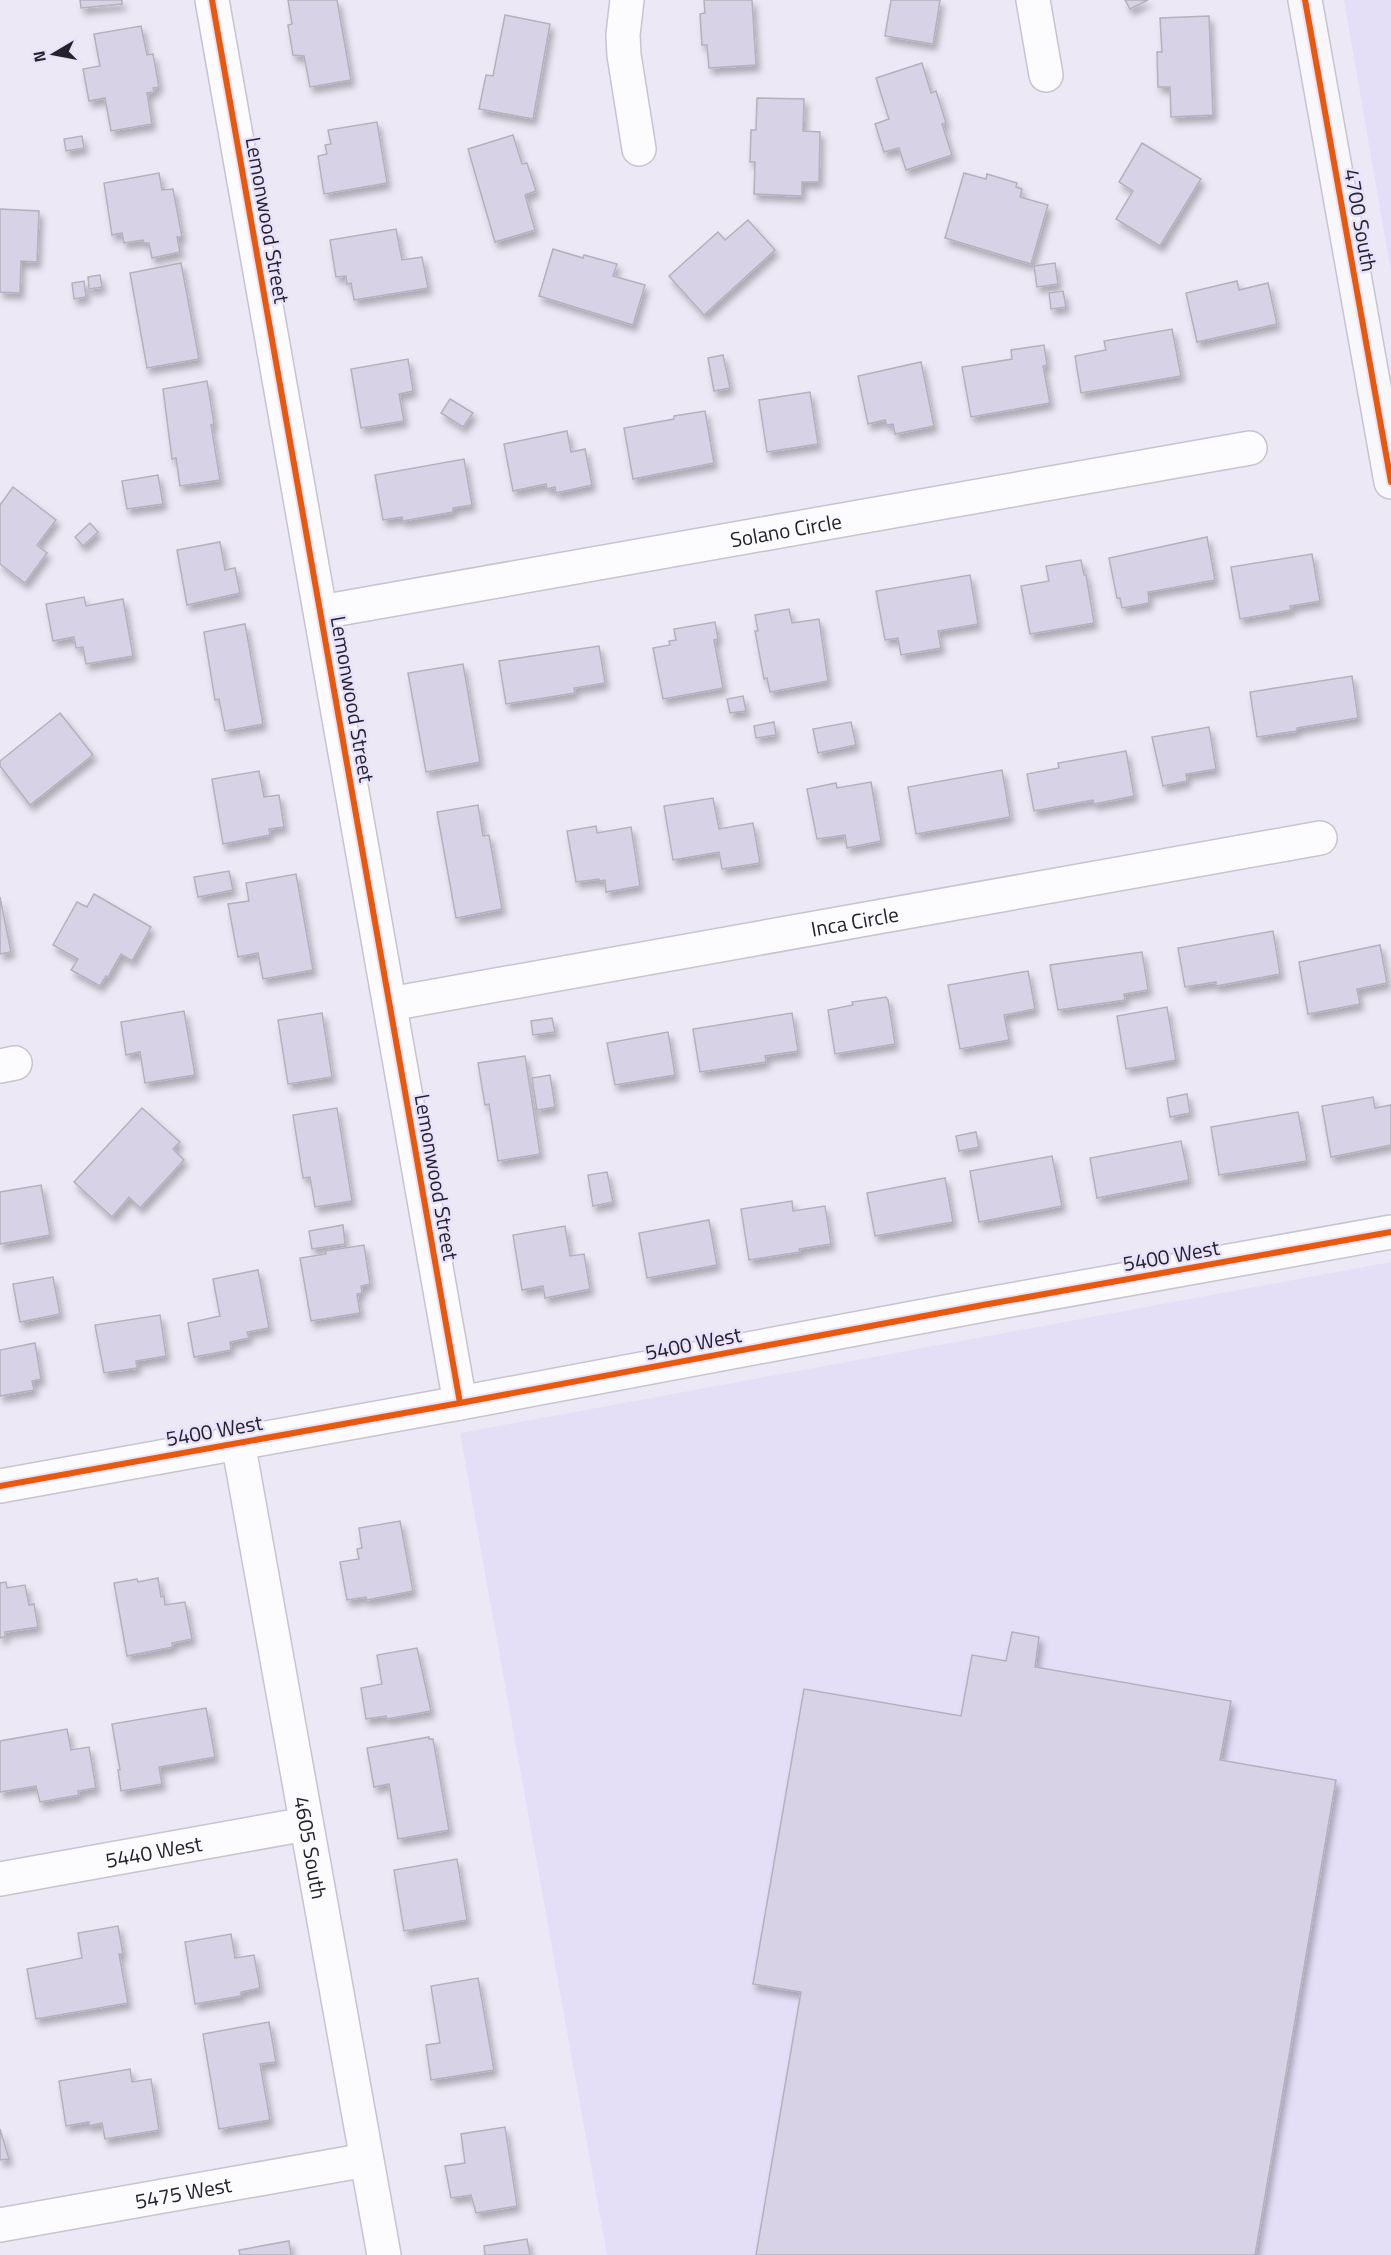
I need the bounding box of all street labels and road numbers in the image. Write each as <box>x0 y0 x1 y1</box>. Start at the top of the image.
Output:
street label: Lemonwood Street <box>238 134 298 306</box>
street label: 4700 South <box>1336 166 1386 274</box>
street label: Solano Circle <box>728 504 844 555</box>
street label: Lemonwood Street <box>323 613 383 785</box>
street label: Inca Circle <box>808 898 901 945</box>
street label: Lemonwood Street <box>407 1091 467 1263</box>
street label: 5400 West <box>1120 1231 1222 1279</box>
street label: 5400 West <box>642 1318 745 1368</box>
street label: 5400 West <box>163 1406 265 1454</box>
street label: 4605 South <box>286 1794 336 1902</box>
street label: 5440 West <box>103 1827 205 1876</box>
street label: 5475 West <box>132 2168 235 2217</box>

